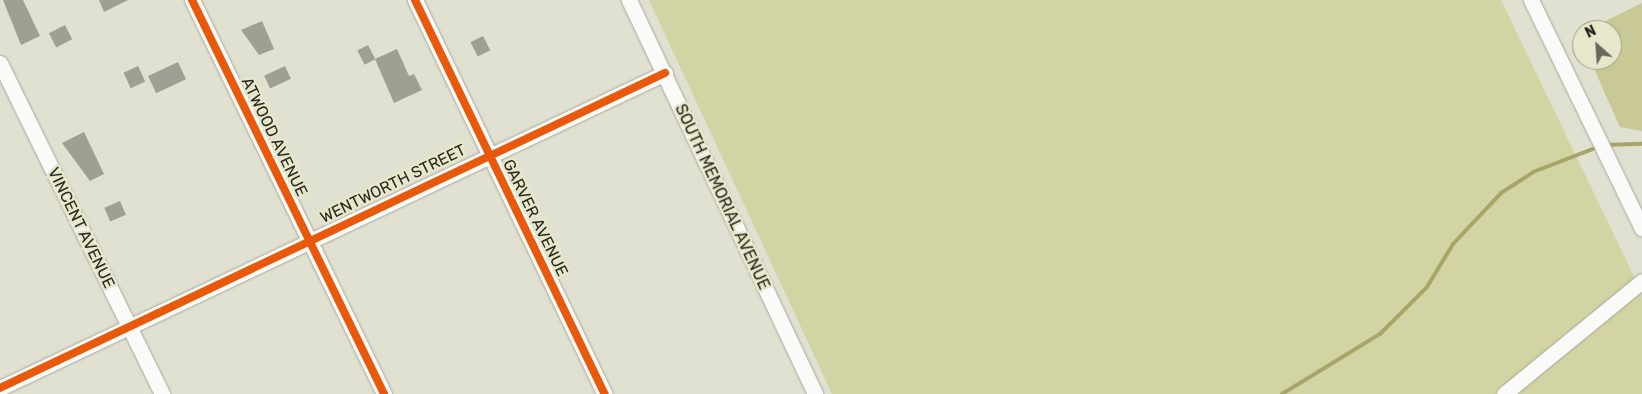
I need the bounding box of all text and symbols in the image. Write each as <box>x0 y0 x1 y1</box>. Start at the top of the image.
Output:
north arrow <box>1572 20 1622 70</box>
text: N <box>1582 22 1599 42</box>
street label: ATWOOD AVENUE <box>237 74 311 200</box>
street label: SOUTH MEMORIAL AVENUE <box>670 101 774 293</box>
street label: WENTWORTH STREET <box>317 140 469 228</box>
street label: GARVER AVENUE <box>498 156 572 280</box>
street label: VINCENT AVENUE <box>43 164 119 292</box>

